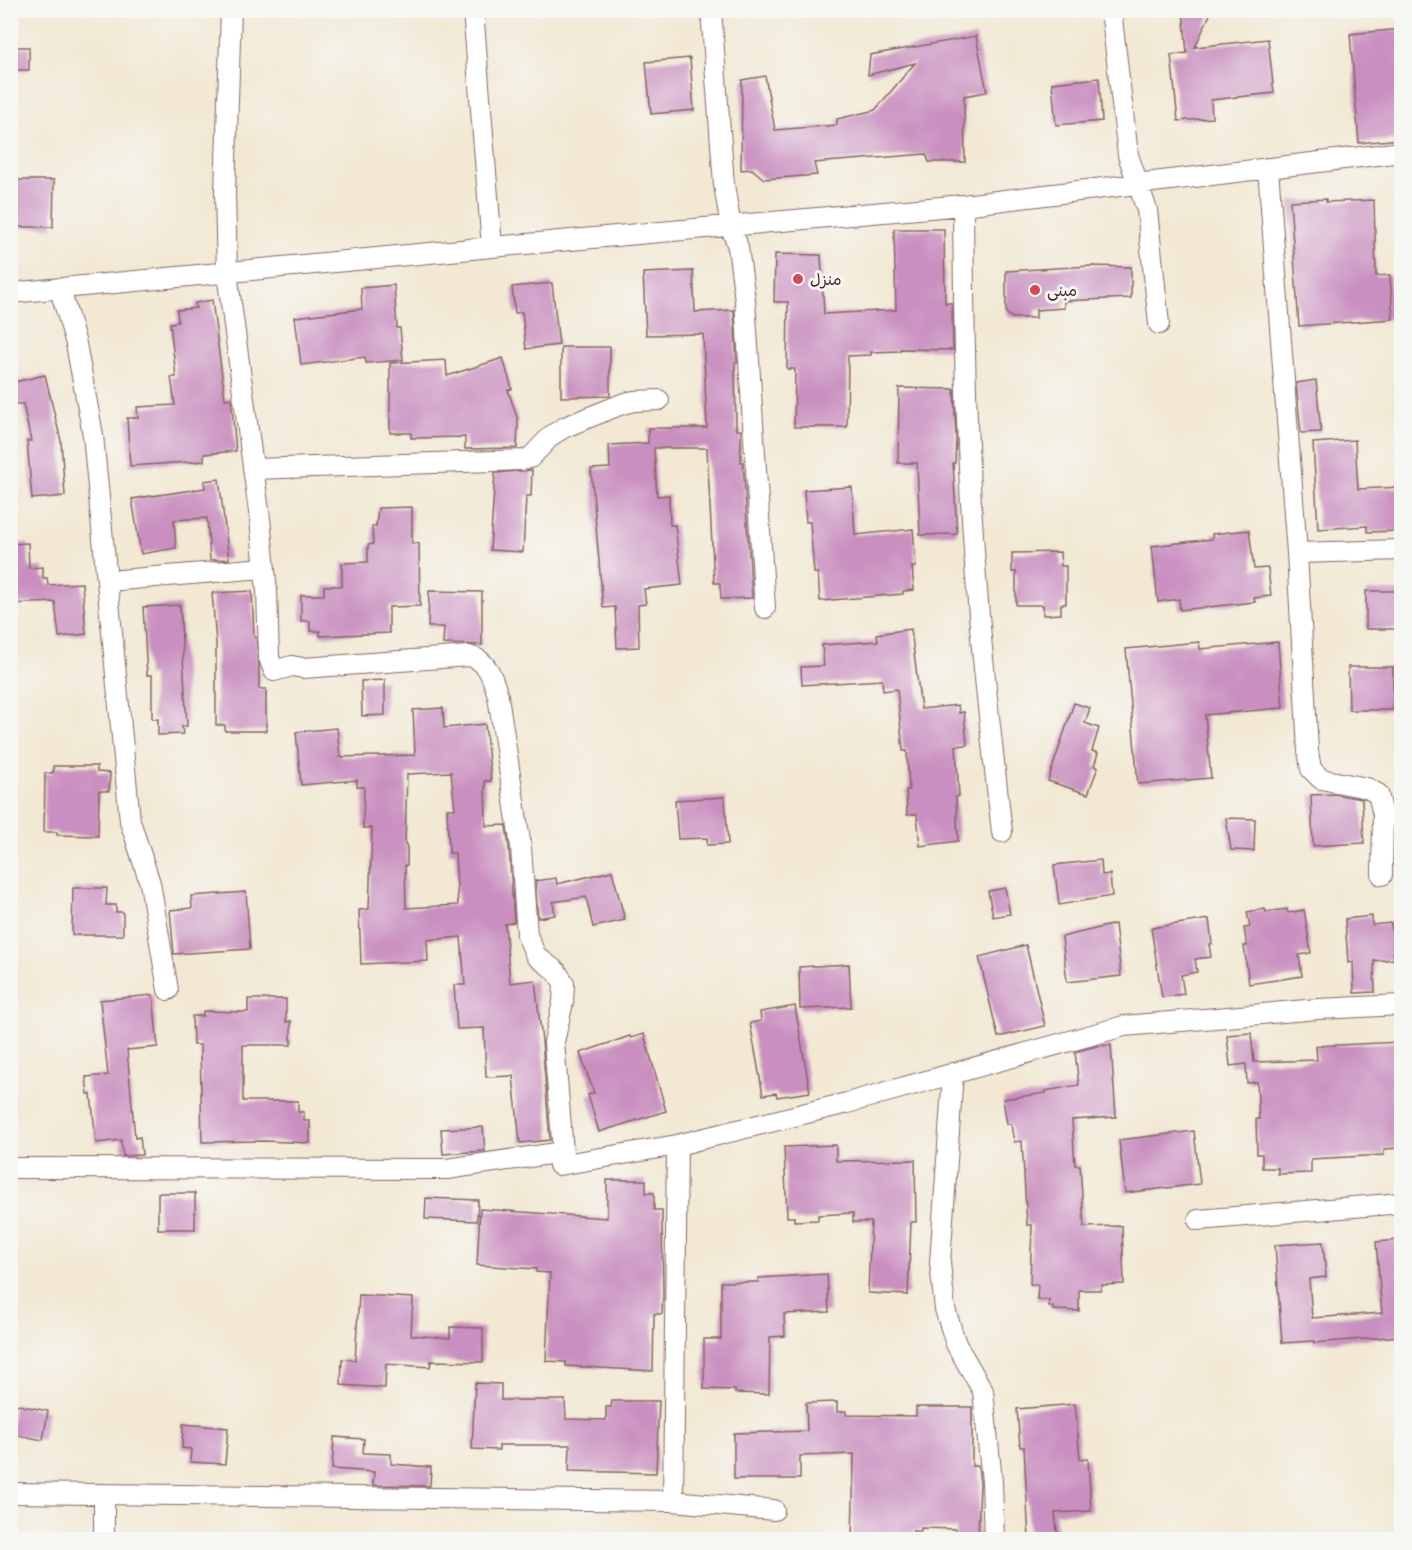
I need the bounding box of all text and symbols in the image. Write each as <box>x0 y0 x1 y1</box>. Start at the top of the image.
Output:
place label: منزل <box>810 268 842 290</box>
marker: منزل <box>791 272 805 286</box>
place label: مبنى <box>1047 279 1077 301</box>
marker: مبنى <box>1028 283 1042 297</box>

